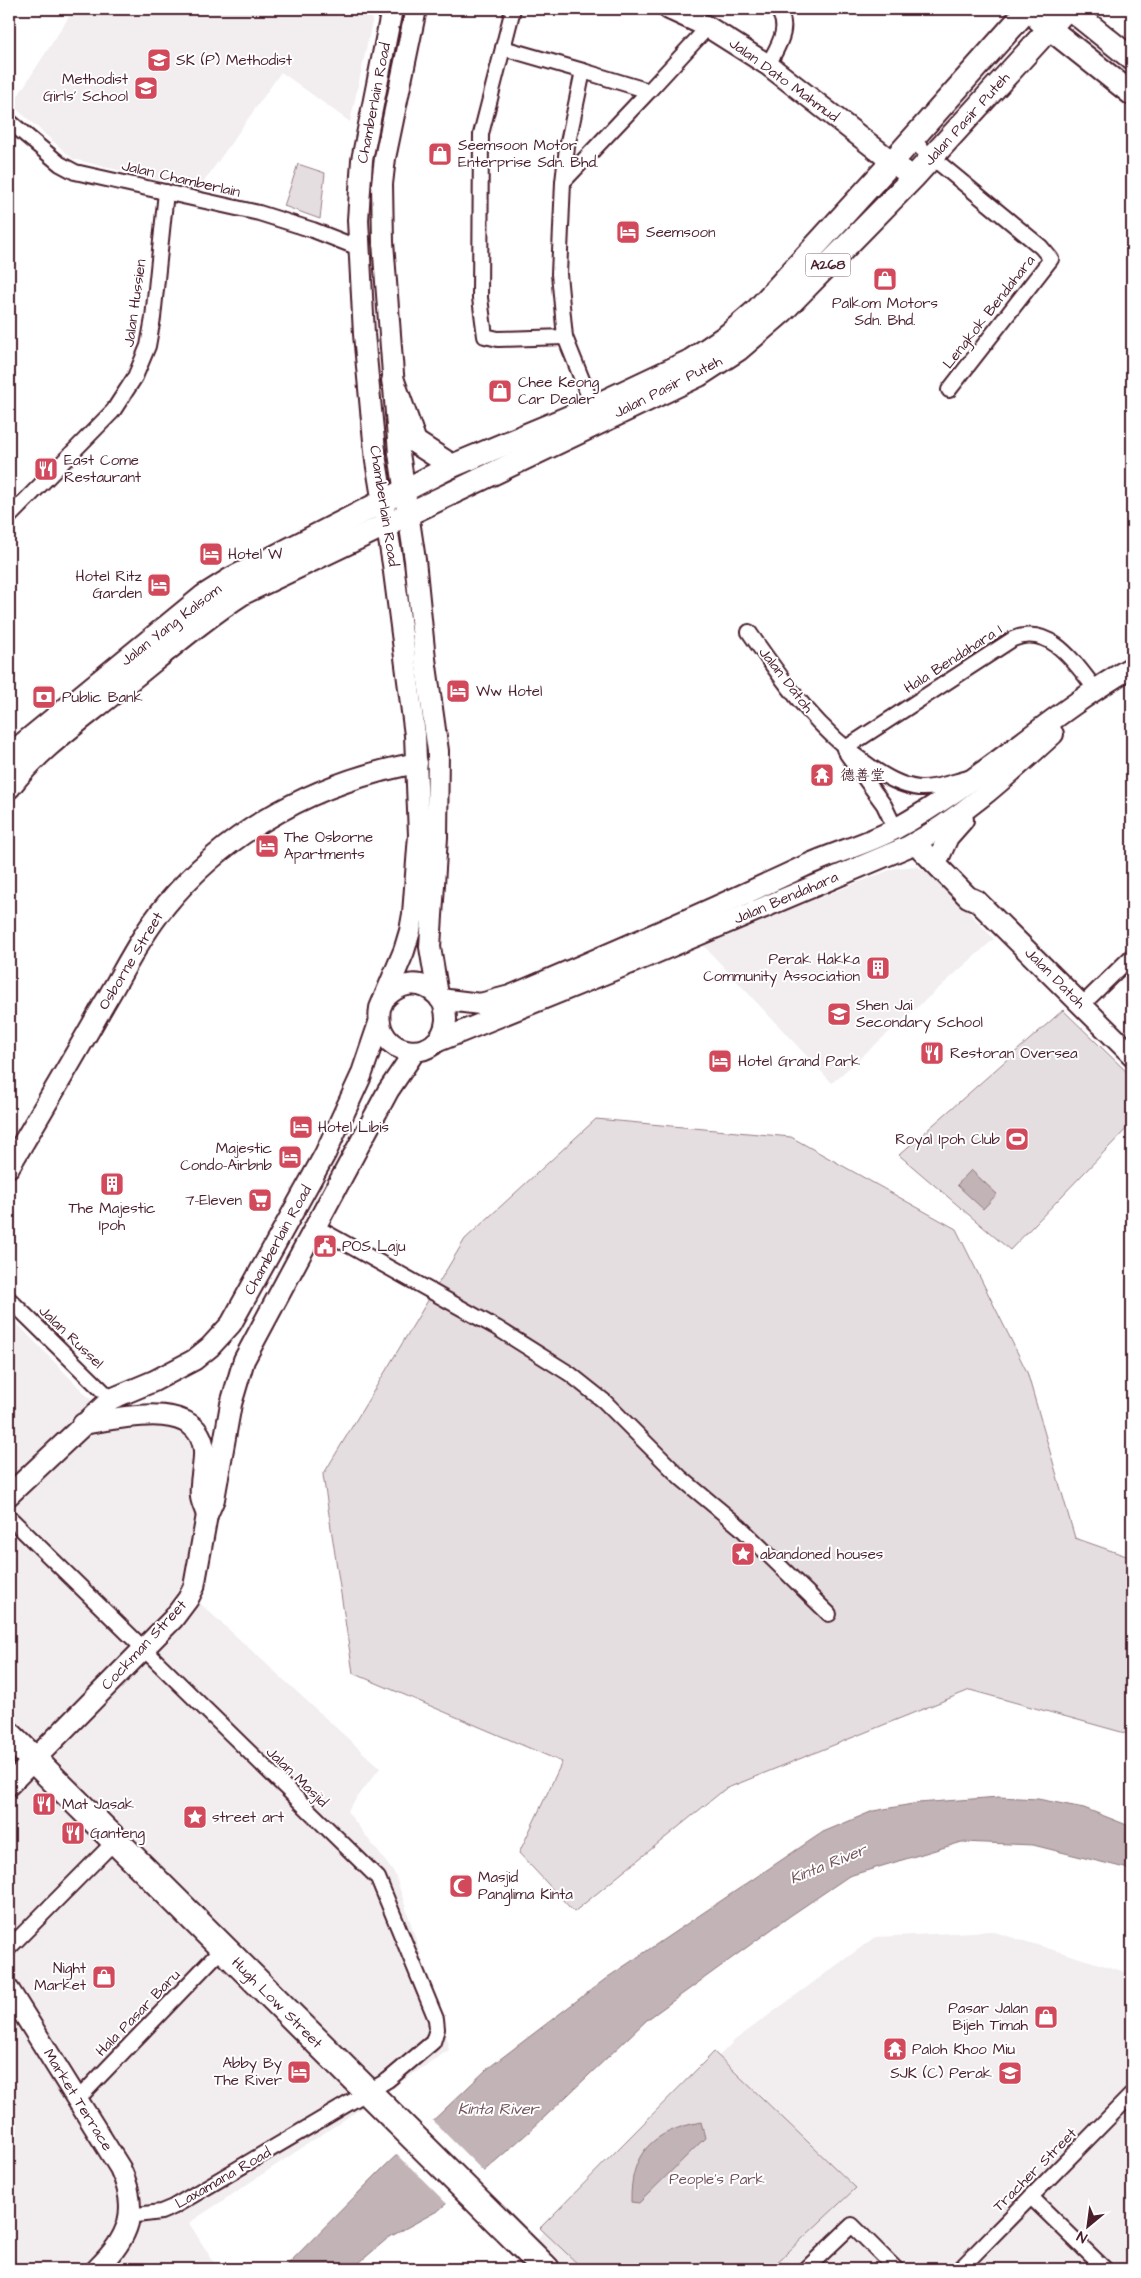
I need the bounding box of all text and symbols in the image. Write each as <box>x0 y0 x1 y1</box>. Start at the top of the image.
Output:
street label: Jalan Dato Mahmud <box>725 33 844 127</box>
street label: Chamberlain Road <box>352 41 396 165</box>
school or university icon: SK (P) Methodist <box>146 47 172 73</box>
place label: SK (P) Methodist <box>176 50 292 71</box>
street label: Jalan Pasir Puteh <box>919 67 1015 170</box>
place label: Methodist Girls' School <box>43 69 128 107</box>
school or university icon: Methodist Girls' School <box>133 75 159 101</box>
place label: Seemsoon Motor Enterprise Sdn. Bhd. <box>458 135 598 173</box>
shop icon: Seemsoon Motor Enterprise Sdn. Bhd. <box>427 141 453 167</box>
street label: Jalan Chamberlain <box>120 155 243 203</box>
hotel icon: Seemsoon <box>615 219 641 245</box>
place label: Seemsoon <box>646 222 716 243</box>
street label: Lengkok Bendahara <box>938 250 1041 374</box>
road number: A268 <box>806 254 850 276</box>
street label: Jalan Hussien <box>118 257 152 348</box>
shop icon: Palkom Motors Sdn. Bhd. <box>872 266 898 292</box>
place label: Palkom Motors Sdn. Bhd. <box>832 293 938 331</box>
street label: Jalan Pasir Puteh <box>610 350 726 423</box>
place label: Chee Keong Car Dealer <box>518 372 599 410</box>
shop icon: Chee Keong Car Dealer <box>487 378 513 404</box>
street label: Chamberlain Road <box>364 444 404 568</box>
place label: East Come Restaurant <box>64 450 141 488</box>
restaurant icon: East Come Restaurant <box>33 456 59 482</box>
hotel icon: Hotel W <box>198 541 224 567</box>
place label: Hotel W <box>228 544 282 565</box>
place label: Hotel Ritz Garden <box>75 566 143 604</box>
hotel icon: Hotel Ritz Garden <box>146 572 172 598</box>
street label: Jalan Yang Kalsom <box>116 579 227 672</box>
street label: Hala Bendahara 1 <box>900 619 1006 699</box>
street label: Jalan Datoh <box>754 643 819 718</box>
hotel icon: Ww Hotel <box>445 678 471 704</box>
place label: Ww Hotel <box>476 681 542 702</box>
bank icon: Public Bank <box>31 684 57 710</box>
place label: Public Bank <box>62 687 143 708</box>
temple icon: 德善堂 <box>809 762 835 788</box>
place label: 德善堂 <box>840 765 885 786</box>
place label: The Osborne Apartments <box>284 827 373 865</box>
hotel icon: The Osborne Apartments <box>254 833 280 859</box>
street label: Jalan Bendahara <box>731 866 842 929</box>
street label: Osborne Street <box>94 908 168 1014</box>
street label: Jalan Datoh <box>1020 943 1091 1014</box>
place label: Perak Hakka Community Association <box>703 949 860 988</box>
building icon: Perak Hakka Community Association <box>865 955 891 981</box>
place label: Shen Jai Secondary School <box>856 995 983 1034</box>
school or university icon: Shen Jai Secondary School <box>826 1001 852 1027</box>
restaurant icon: Restoran Oversea <box>919 1040 945 1066</box>
place label: Restoran Oversea <box>950 1043 1078 1064</box>
hotel icon: Hotel Grand Park <box>707 1048 733 1074</box>
place label: Hotel Grand Park <box>738 1051 860 1072</box>
hotel icon: Hotel Libis <box>288 1114 314 1140</box>
place label: Hotel Libis <box>318 1117 389 1138</box>
sports icon: Royal Ipoh Club <box>1004 1126 1030 1152</box>
place label: Royal Ipoh Club <box>895 1129 1001 1151</box>
place label: Majestic Condo-Airbnb <box>180 1138 273 1176</box>
hotel icon: Majestic Condo-Airbnb <box>277 1144 303 1170</box>
building icon: The Majestic Ipoh <box>99 1171 125 1197</box>
street label: Chamberlain Road <box>239 1181 317 1299</box>
supermarket icon: 7-Eleven <box>247 1187 273 1213</box>
place label: 7-Eleven <box>185 1190 242 1211</box>
place label: The Majestic Ipoh <box>68 1198 156 1236</box>
public building icon: POS Laju <box>312 1233 338 1259</box>
place label: POS Laju <box>342 1236 406 1257</box>
street label: Jalan Russel <box>34 1301 108 1373</box>
place icon: abandoned houses <box>730 1541 756 1567</box>
place label: abandoned houses <box>760 1544 884 1565</box>
street label: Cockman Street <box>96 1595 192 1695</box>
street label: Jalan Masjid <box>261 1742 333 1812</box>
restaurant icon: Mat Jasak <box>31 1791 57 1817</box>
place label: Mat Jasak <box>62 1794 134 1815</box>
place icon: street art <box>182 1804 208 1830</box>
place label: street art <box>212 1807 284 1828</box>
restaurant icon: Ganteng <box>60 1820 86 1846</box>
place label: Ganteng <box>90 1823 145 1845</box>
water label: Kinta River <box>786 1838 872 1889</box>
place label: Masjid Panglima Kinta <box>478 1867 573 1906</box>
mosque icon: Masjid Panglima Kinta <box>448 1873 474 1899</box>
street label: Hugh Low Street <box>226 1953 327 2054</box>
place label: Night Market <box>34 1958 86 1996</box>
shop icon: Night Market <box>91 1964 117 1990</box>
street label: Hala Pasar Baru <box>91 1965 185 2061</box>
place label: Pasar Jalan Bijeh Timah <box>948 1998 1029 2036</box>
shop icon: Pasar Jalan Bijeh Timah <box>1033 2004 1059 2030</box>
temple icon: Paloh Khoo Miu <box>882 2036 908 2062</box>
place label: Paloh Khoo Miu <box>912 2039 1015 2060</box>
street label: Market Terrace <box>38 2045 118 2155</box>
place label: Abby By The River <box>214 2053 282 2091</box>
hotel icon: Abby By The River <box>286 2059 312 2085</box>
school or university icon: SJK (C) Perak <box>997 2060 1023 2086</box>
place label: SJK (C) Perak <box>890 2063 992 2084</box>
water label: Kinta River <box>458 2098 541 2120</box>
street label: Tracher Street <box>988 2123 1082 2217</box>
street label: Laxamana Road <box>171 2142 275 2214</box>
park label: People's Park <box>669 2169 765 2190</box>
north arrow <box>1064 2200 1114 2250</box>
text: N <box>1073 2226 1091 2247</box>

